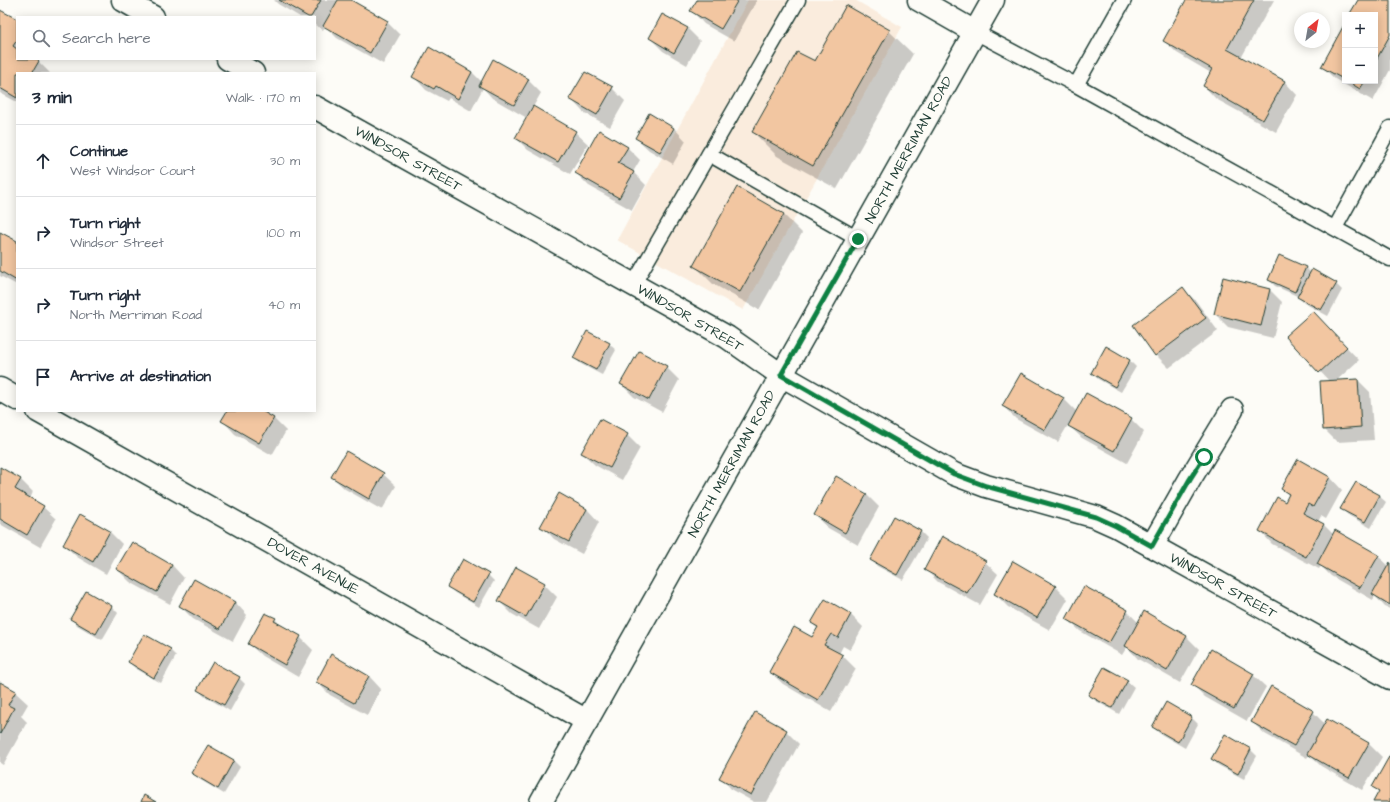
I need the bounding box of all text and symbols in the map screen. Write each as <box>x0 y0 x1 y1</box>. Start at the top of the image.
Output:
north arrow <box>1294 12 1330 48</box>
map controls <box>1342 12 1378 84</box>
button: + <box>1342 12 1378 48</box>
search box <box>16 16 316 60</box>
icon: search <box>30 27 52 49</box>
text: Search here <box>62 28 151 49</box>
button: − <box>1342 48 1378 84</box>
street label: NORTH MERRIMAN ROAD <box>860 73 958 227</box>
text: 3 min <box>32 86 72 110</box>
text: Walk · 170 m <box>226 89 300 107</box>
street label: WINDSOR STREET <box>351 121 466 197</box>
text: Continue <box>70 141 128 162</box>
icon: ahead <box>32 150 54 172</box>
text: 30 m <box>270 152 300 170</box>
text: West Windsor Court <box>70 162 195 180</box>
text: Turn right <box>70 213 141 234</box>
icon: right <box>32 222 54 244</box>
text: 100 m <box>267 224 300 242</box>
route end <box>849 230 867 248</box>
text: Windsor Street <box>70 234 164 252</box>
street label: WINDSOR STREET <box>633 279 747 357</box>
text: Turn right <box>70 285 141 306</box>
icon: right <box>32 294 54 316</box>
text: 40 m <box>268 296 300 314</box>
text: North Merriman Road <box>70 306 202 324</box>
icon: arrive <box>32 366 54 388</box>
text: Arrive at destination <box>70 366 211 387</box>
street label: NORTH MERRIMAN ROAD <box>683 387 781 541</box>
route start <box>1195 448 1213 466</box>
street label: DOVER AVENUE <box>264 533 363 600</box>
street label: WINDSOR STREET <box>1166 548 1281 624</box>

